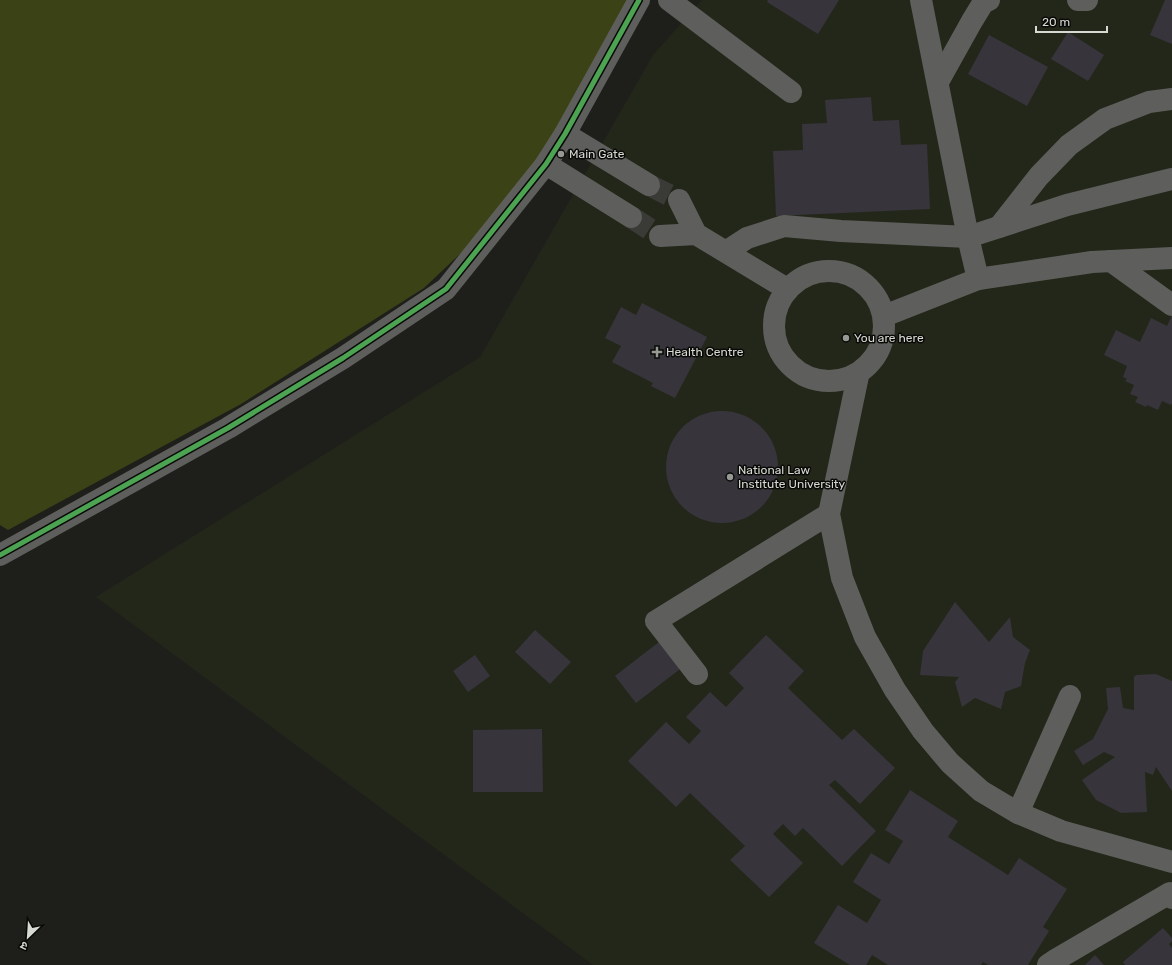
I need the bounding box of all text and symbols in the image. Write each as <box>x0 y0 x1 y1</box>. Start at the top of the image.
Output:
scale bar <box>1036 8 1107 34</box>
text: 20 m <box>1042 15 1070 29</box>
place label: Main Gate <box>569 147 625 161</box>
marker: Main Gate <box>556 149 566 159</box>
place label: You are here <box>854 331 924 345</box>
marker: You are here <box>841 333 851 343</box>
place label: Health Centre <box>666 345 744 359</box>
marker: Health Centre <box>651 346 663 358</box>
place label: National Law Institute University <box>738 463 846 491</box>
marker: National Law Institute University <box>725 472 735 482</box>
north arrow <box>8 917 48 957</box>
text: उ <box>18 938 30 953</box>

